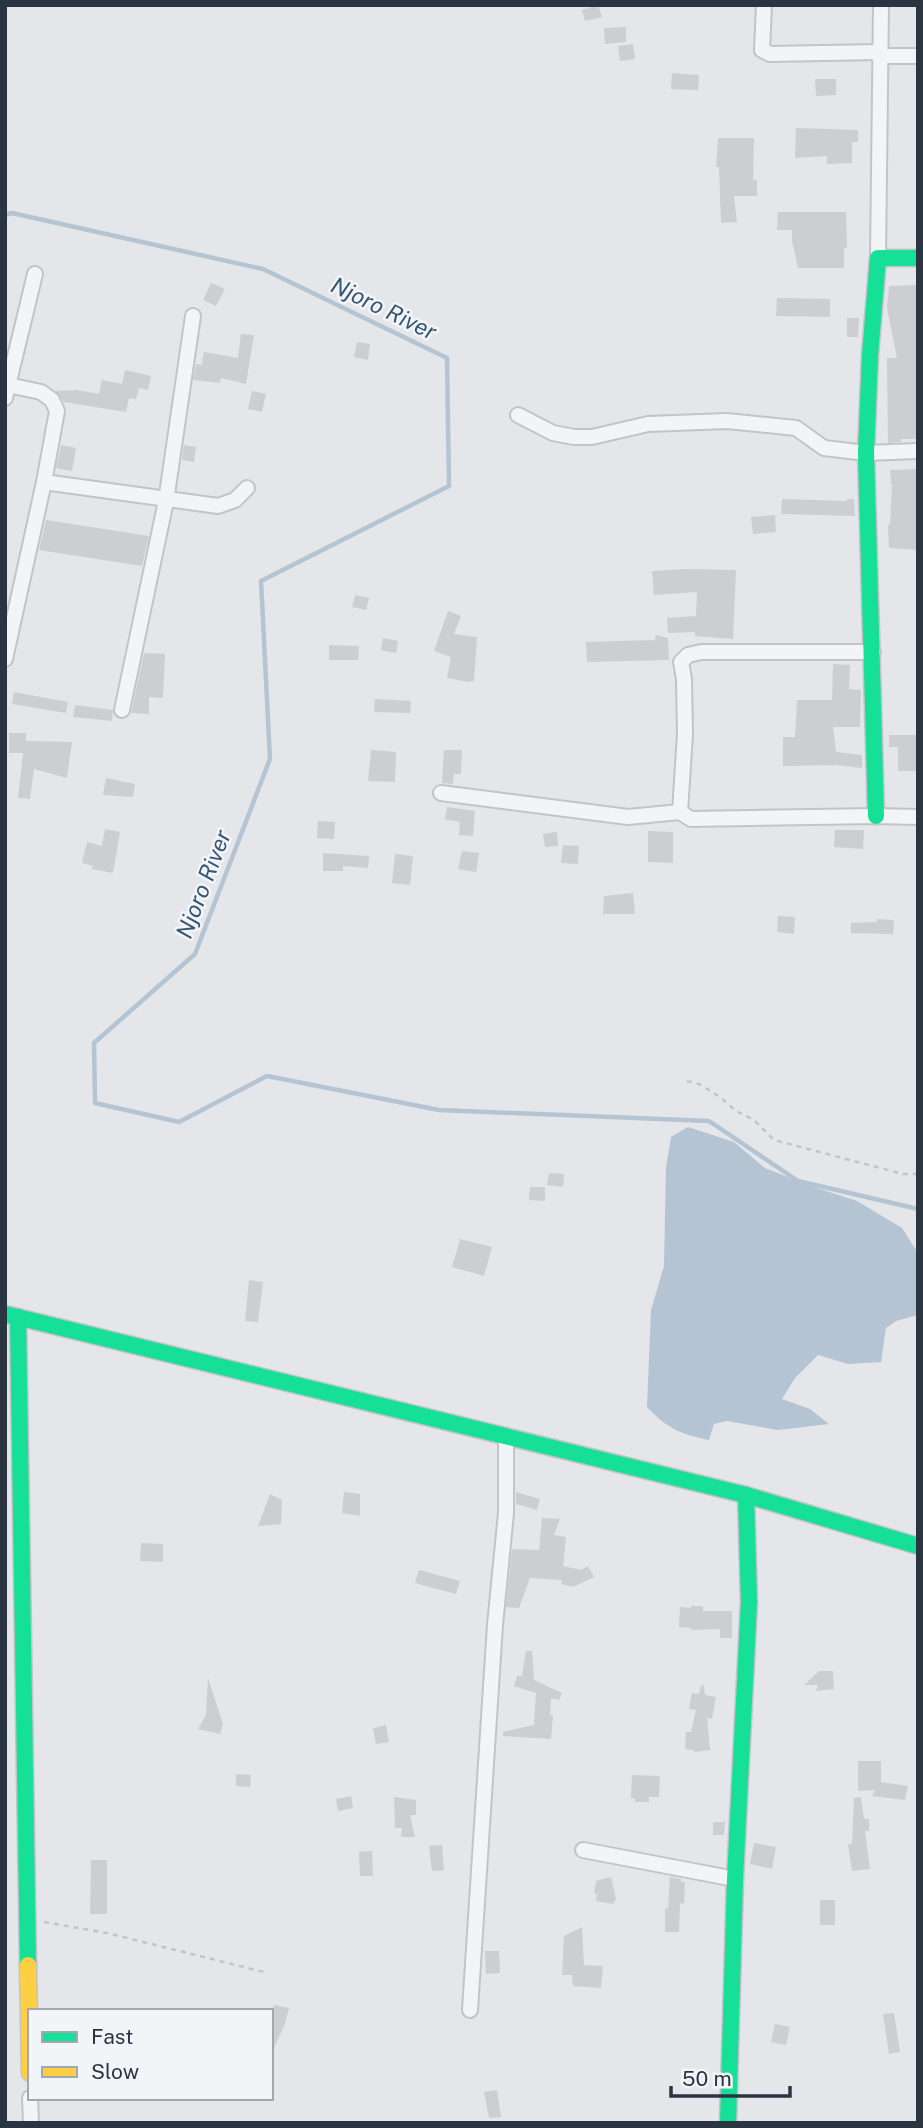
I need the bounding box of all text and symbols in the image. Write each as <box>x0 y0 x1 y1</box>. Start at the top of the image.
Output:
water label: Njoro River <box>327 271 441 345</box>
water label: Njoro River <box>170 826 236 942</box>
legend <box>28 2009 273 2100</box>
text: Fast <box>91 2024 133 2049</box>
scale bar <box>671 2054 790 2098</box>
text: Slow <box>91 2059 139 2084</box>
text: 50 m <box>682 2066 732 2091</box>

